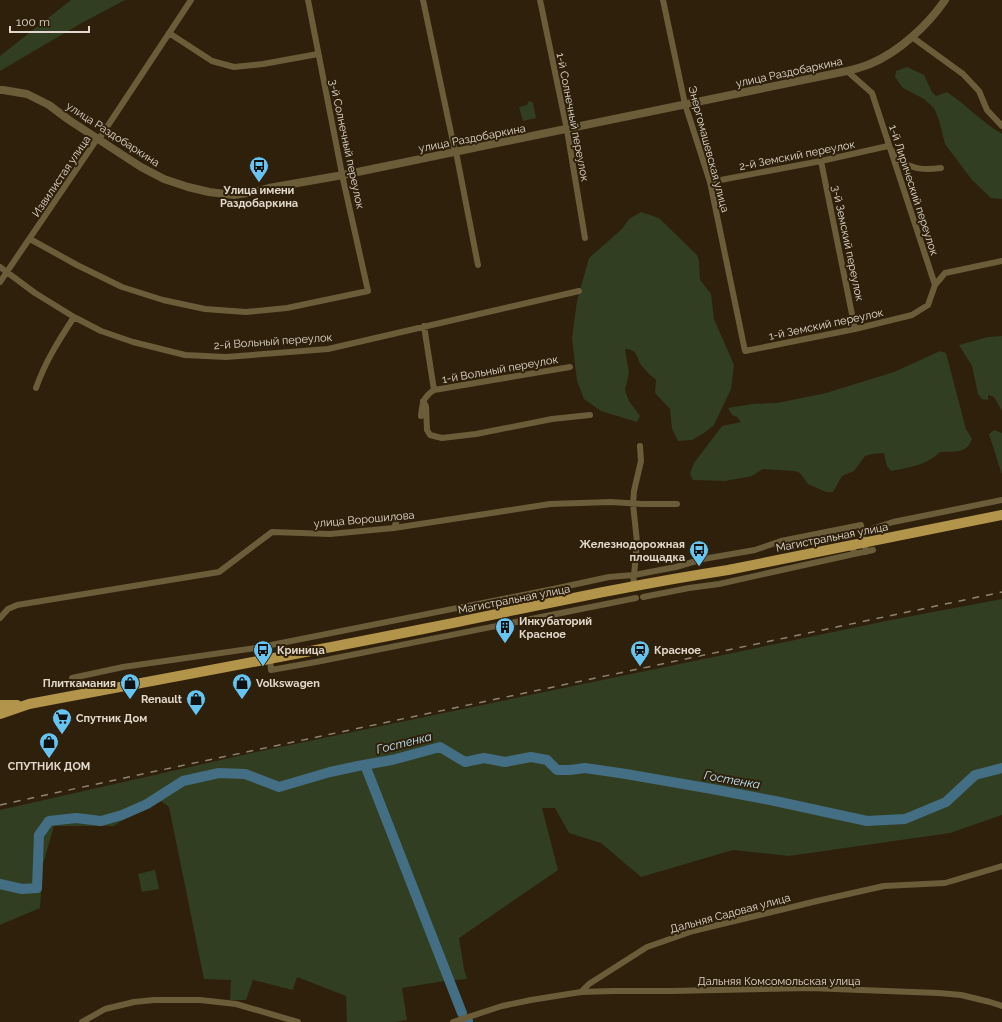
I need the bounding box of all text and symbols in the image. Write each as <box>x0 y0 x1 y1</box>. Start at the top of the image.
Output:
scale bar <box>10 8 89 34</box>
text: 100 m <box>16 15 50 29</box>
street label: 1-й Солнечный переулок <box>554 52 591 183</box>
street label: улица Раздобаркина <box>735 55 844 90</box>
street label: 3-й Солнечный переулок <box>326 78 367 210</box>
street label: Энергомашевская улица <box>685 84 732 214</box>
street label: улица Раздобаркина <box>64 99 162 169</box>
street label: улица Раздобаркина <box>417 122 527 155</box>
street label: 1-й Лирический переулок <box>886 123 941 257</box>
street label: Извилистая улица <box>29 133 93 219</box>
street label: 2-й Земский переулок <box>738 138 856 173</box>
bus stop icon: Улица имени Раздобаркина <box>248 155 270 183</box>
place label: Улица имени Раздобаркина <box>220 184 298 210</box>
street label: 3-й Земский переулок <box>829 184 866 302</box>
street label: 1-й Земский переулок <box>768 306 885 343</box>
street label: 2-й Вольный переулок <box>213 331 333 352</box>
street label: 1-й Вольный переулок <box>441 353 559 386</box>
street label: улица Ворошилова <box>313 509 415 530</box>
street label: Магистральная улица <box>775 520 889 555</box>
place label: Железнодорожная площадка <box>579 538 685 564</box>
bus stop icon: Железнодорожная площадка <box>688 539 710 567</box>
street label: Магистральная улица <box>457 582 571 617</box>
place label: Инкубаторий Красное <box>519 615 592 641</box>
building icon: Инкубаторий Красное <box>494 616 516 644</box>
bus stop icon: Криница <box>252 639 274 667</box>
station icon: Красное <box>629 639 651 667</box>
place label: Криница <box>277 644 325 657</box>
place label: Красное <box>654 644 701 657</box>
shop icon: Плиткамания <box>119 672 141 700</box>
shop icon: Volkswagen <box>231 672 253 700</box>
place label: Плиткамания <box>43 677 116 690</box>
place label: Volkswagen <box>256 677 320 690</box>
shop icon: Renault <box>185 688 207 716</box>
place label: Renault <box>141 693 183 706</box>
supermarket icon: Спутник Дом <box>51 707 73 735</box>
place label: Спутник Дом <box>76 712 147 725</box>
water label: Гостенка <box>375 729 433 757</box>
shop icon: СПУТНИК ДОМ <box>38 731 60 759</box>
place label: СПУТНИК ДОМ <box>8 760 90 773</box>
water label: Гостенка <box>703 768 761 792</box>
street label: Дальняя Садовая улица <box>668 891 792 936</box>
street label: Дальняя Комсомольская улица <box>698 975 860 988</box>

